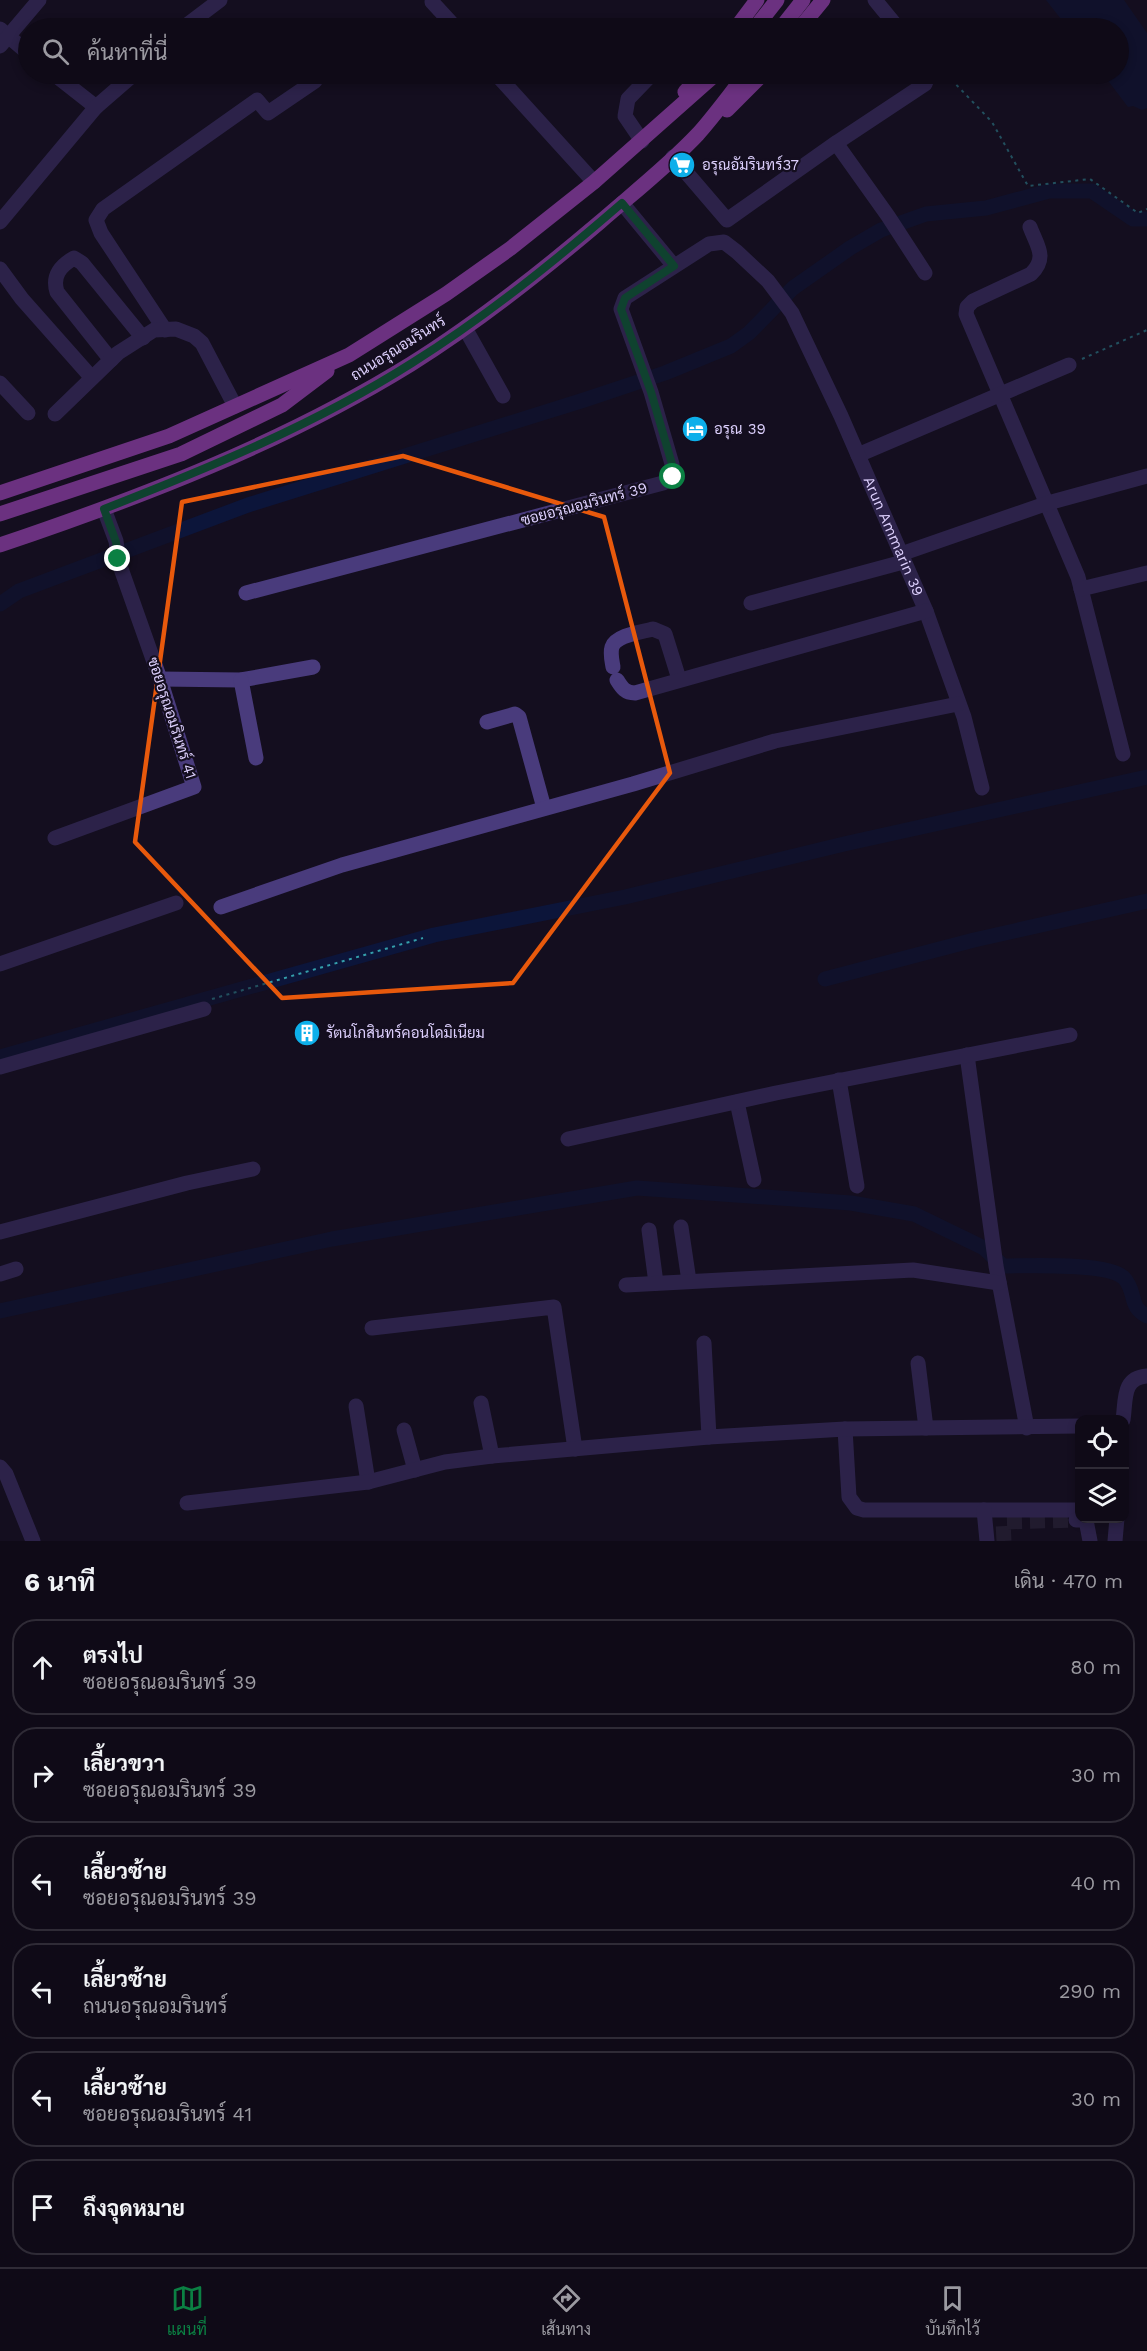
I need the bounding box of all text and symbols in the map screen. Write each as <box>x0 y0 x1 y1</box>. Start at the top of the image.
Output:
search box <box>18 18 1129 84</box>
icon: search <box>39 35 72 68</box>
text: ค้นหาที่นี่ <box>87 40 167 65</box>
supermarket icon: อรุณอัมรินทร์37 <box>667 150 697 180</box>
place label: อรุณอัมรินทร์37 <box>702 155 799 176</box>
street label: ถนนอรุณอมรินทร์ <box>347 311 450 386</box>
hotel icon: อรุณ 39 <box>680 414 710 444</box>
place label: อรุณ 39 <box>714 420 766 440</box>
route start <box>659 463 685 489</box>
street label: Arun Ammarin 39 <box>859 474 927 599</box>
street label: ซอยอรุณอมรินทร์ 39 <box>519 477 650 531</box>
route end <box>104 545 130 571</box>
street label: ซอยอรุณอมรินทร์ 41 <box>142 655 201 782</box>
building icon: รัตนโกสินทร์คอนโดมิเนียม <box>292 1018 322 1048</box>
place label: รัตนโกสินทร์คอนโดมิเนียม <box>326 1023 485 1042</box>
map controls <box>1075 1415 1129 1523</box>
button: locate <box>1075 1415 1129 1469</box>
button: layers <box>1075 1469 1129 1523</box>
text: 6 นาที <box>24 1567 95 1597</box>
text: เดิน · 470 m <box>1014 1569 1123 1593</box>
text: ตรงไป <box>83 1643 143 1668</box>
icon: ahead <box>26 1651 59 1684</box>
text: 80 m <box>1070 1655 1121 1679</box>
text: ซอยอรุณอมรินทร์ 39 <box>83 1670 257 1694</box>
text: เลี้ยวขวา <box>83 1751 165 1776</box>
icon: right <box>26 1759 59 1792</box>
text: 30 m <box>1071 1763 1121 1787</box>
text: ซอยอรุณอมรินทร์ 39 <box>83 1778 257 1802</box>
text: เลี้ยวซ้าย <box>83 1859 167 1884</box>
icon: left <box>26 1867 59 1900</box>
text: 40 m <box>1070 1871 1121 1895</box>
text: ซอยอรุณอมรินทร์ 39 <box>83 1886 257 1910</box>
text: เลี้ยวซ้าย <box>83 1967 167 1992</box>
icon: left <box>26 1975 59 2008</box>
text: 290 m <box>1059 1979 1121 2003</box>
text: ถนนอรุณอมรินทร์ <box>83 1994 227 2018</box>
text: เลี้ยวซ้าย <box>83 2075 167 2100</box>
icon: left <box>26 2083 59 2116</box>
text: 30 m <box>1071 2087 1121 2111</box>
text: ซอยอรุณอมรินทร์ 41 <box>83 2102 252 2126</box>
icon: arrive <box>26 2191 59 2224</box>
text: ถึงจุดหมาย <box>83 2196 185 2221</box>
tab: แผนที่ <box>167 2282 207 2339</box>
tab: เส้นทาง <box>541 2282 591 2339</box>
tab: บันทึกไว้ <box>925 2282 980 2339</box>

